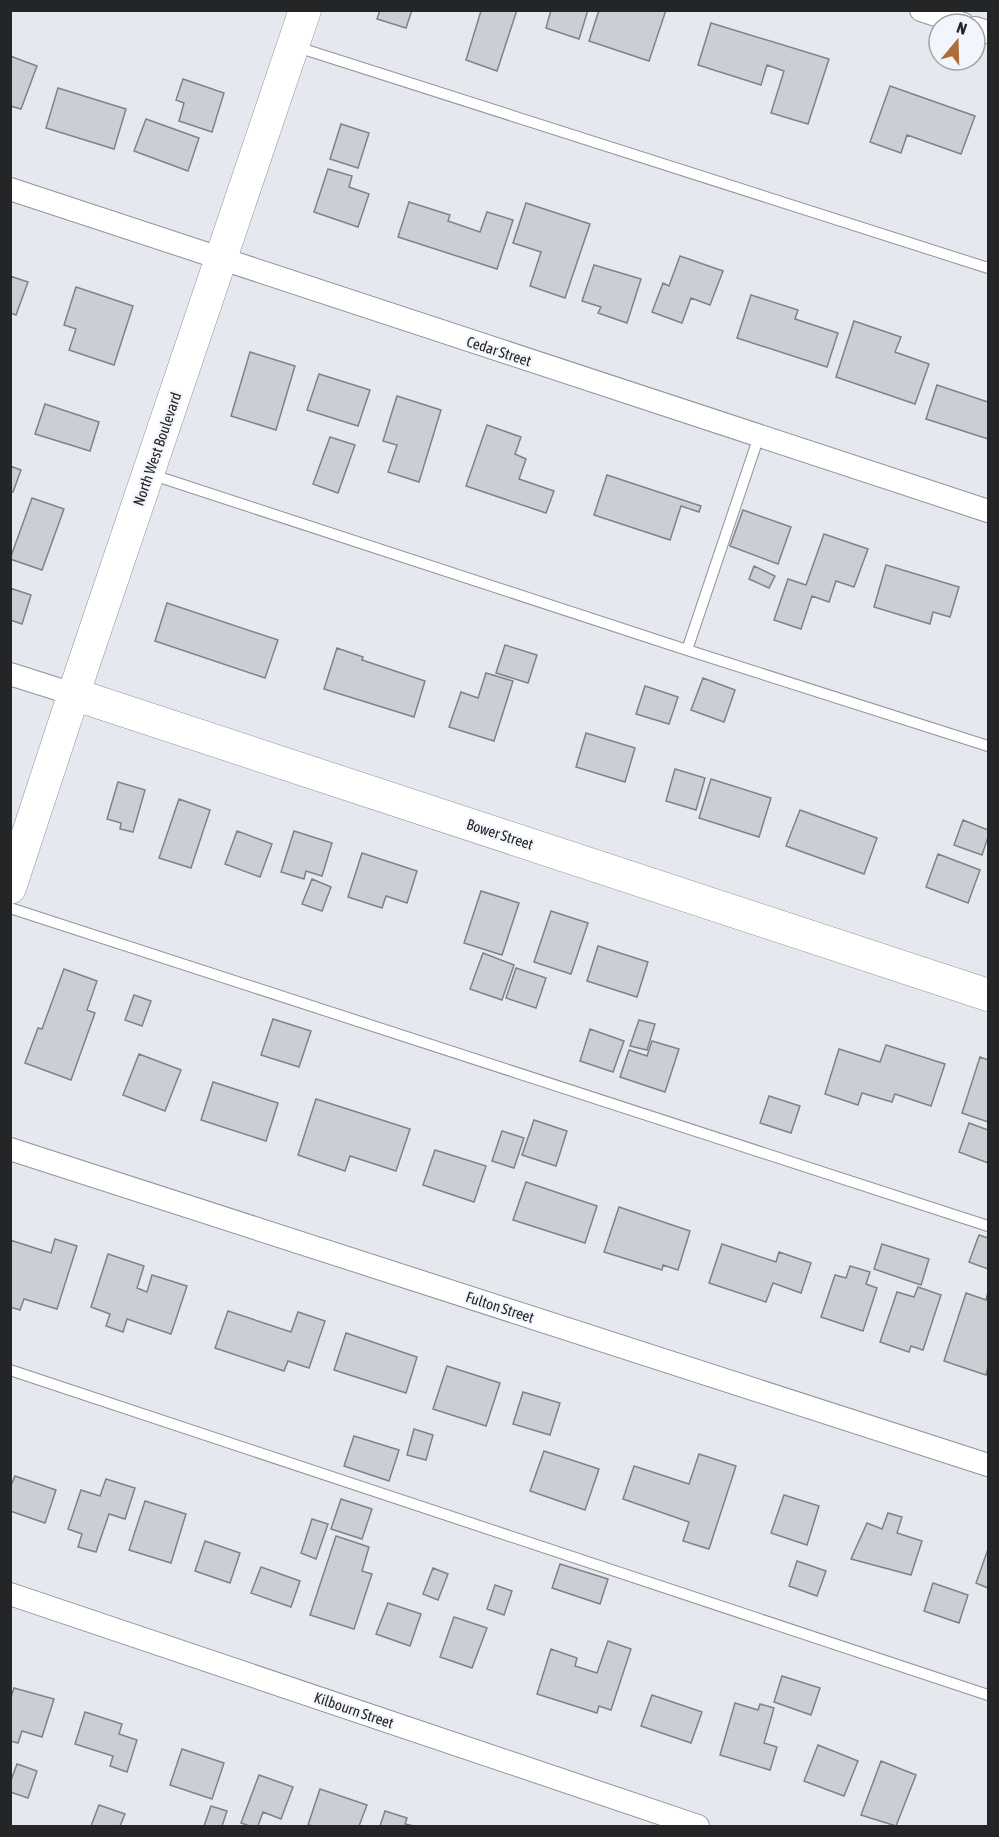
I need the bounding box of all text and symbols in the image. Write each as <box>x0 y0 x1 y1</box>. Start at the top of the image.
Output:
north arrow <box>927 12 987 72</box>
text: N <box>954 18 969 38</box>
street label: Cedar Street <box>465 333 533 369</box>
street label: North West Boulevard <box>130 390 184 508</box>
street label: Bower Street <box>465 815 535 853</box>
street label: Fulton Street <box>464 1288 536 1326</box>
street label: Kilbourn Street <box>312 1688 396 1732</box>

